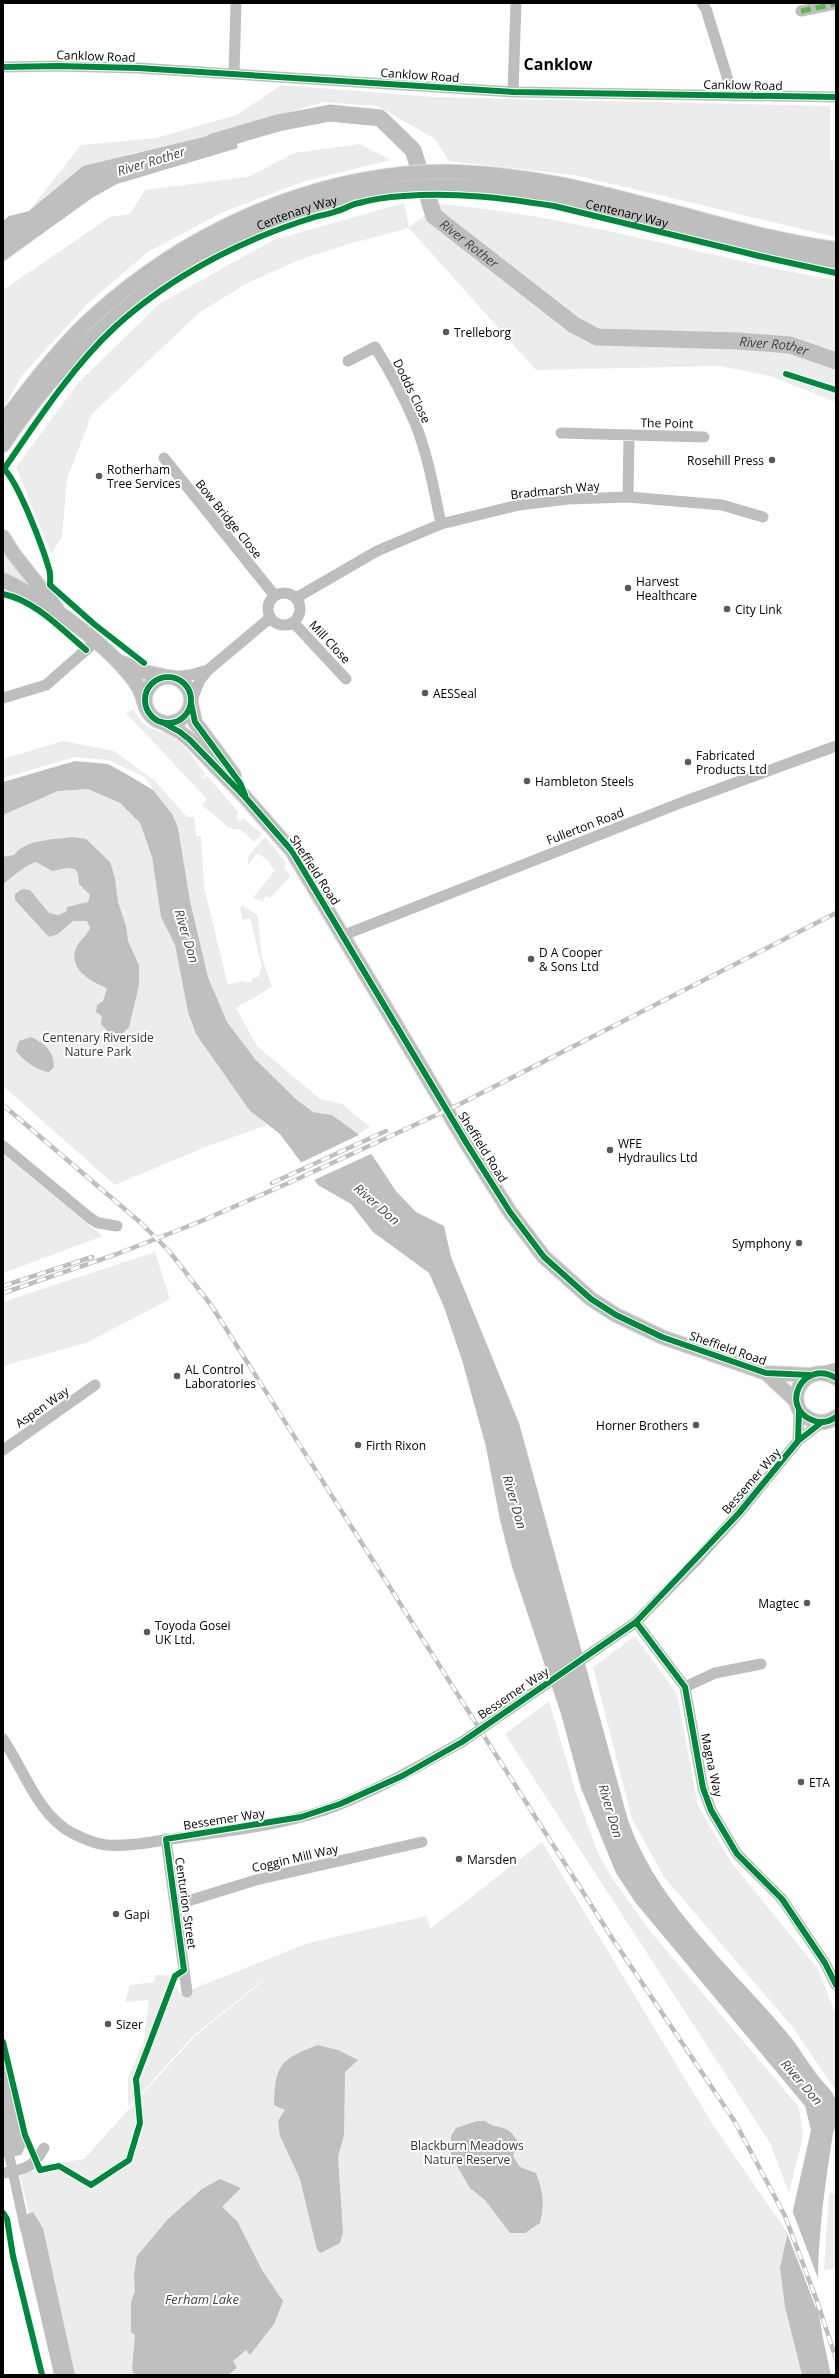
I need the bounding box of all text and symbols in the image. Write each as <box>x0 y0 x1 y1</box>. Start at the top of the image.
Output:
street label: Canklow Road <box>56 46 136 66</box>
district label: Canklow <box>524 53 593 75</box>
street label: Canklow Road <box>380 64 460 86</box>
street label: Canklow Road <box>703 76 783 94</box>
water label: River Rother <box>115 142 188 180</box>
street label: Centenary Way <box>253 191 340 234</box>
street label: Centenary Way <box>584 195 671 231</box>
water label: River Rother <box>436 215 503 273</box>
place label: Trelleborg <box>454 324 512 341</box>
marker: Trelleborg <box>441 327 451 337</box>
water label: River Rother <box>739 332 812 360</box>
street label: Dodds Close <box>389 356 435 426</box>
street label: The Point <box>640 414 694 432</box>
place label: Rosehill Press <box>687 452 764 469</box>
marker: Rosehill Press <box>767 455 777 465</box>
place label: Rotherham Tree Services <box>107 461 181 492</box>
marker: Rotherham Tree Services <box>94 471 104 481</box>
street label: Bow Bridge Close <box>192 476 266 562</box>
street label: Bradmarsh Way <box>510 477 601 503</box>
place label: Harvest Healthcare <box>636 573 697 604</box>
marker: Harvest Healthcare <box>623 583 633 593</box>
place label: City Link <box>735 601 783 618</box>
marker: City Link <box>722 604 732 614</box>
street label: Mill Close <box>306 617 355 667</box>
place label: AESSeal <box>433 685 477 702</box>
marker: AESSeal <box>420 688 430 698</box>
place label: Fabricated Products Ltd <box>696 747 767 778</box>
marker: Fabricated Products Ltd <box>683 757 693 767</box>
place label: Hambleton Steels <box>535 773 634 790</box>
marker: Hambleton Steels <box>522 776 532 786</box>
street label: Fullerton Road <box>544 803 626 849</box>
street label: Sheffield Road <box>286 832 344 908</box>
water label: River Don <box>170 907 204 965</box>
place label: D A Cooper & Sons Ltd <box>539 944 603 975</box>
marker: D A Cooper & Sons Ltd <box>526 954 536 964</box>
park label: Centenary Riverside Nature Park <box>42 1029 154 1060</box>
street label: Sheffield Road <box>454 1108 512 1186</box>
place label: WFE Hydraulics Ltd <box>618 1135 698 1166</box>
marker: WFE Hydraulics Ltd <box>605 1145 615 1155</box>
water label: River Don <box>350 1179 404 1229</box>
place label: Symphony <box>732 1235 792 1252</box>
marker: Symphony <box>794 1238 804 1248</box>
street label: Sheffield Road <box>687 1327 769 1369</box>
place label: AL Control Laboratories <box>185 1361 256 1392</box>
marker: AL Control Laboratories <box>172 1371 182 1381</box>
street label: Aspen Way <box>12 1382 73 1432</box>
place label: Horner Brothers <box>596 1417 688 1434</box>
marker: Horner Brothers <box>691 1420 701 1430</box>
place label: Firth Rixon <box>366 1437 426 1454</box>
marker: Firth Rixon <box>353 1440 363 1450</box>
street label: Bessemer Way <box>718 1444 785 1518</box>
water label: River Don <box>499 1473 531 1531</box>
place label: Magtec <box>758 1595 799 1612</box>
marker: Magtec <box>802 1598 812 1608</box>
place label: Toyoda Gosei UK Ltd. <box>155 1617 231 1648</box>
marker: Toyoda Gosei UK Ltd. <box>142 1627 152 1637</box>
street label: Bessemer Way <box>474 1662 553 1723</box>
street label: Magna Way <box>697 1731 727 1799</box>
place label: ETA <box>809 1774 830 1791</box>
marker: ETA <box>796 1777 806 1787</box>
water label: River Don <box>594 1782 628 1840</box>
street label: Bessemer Way <box>182 1804 267 1834</box>
street label: Coggin Mill Way <box>250 1840 341 1876</box>
place label: Marsden <box>467 1851 517 1868</box>
marker: Marsden <box>454 1854 464 1864</box>
street label: Centurion Street <box>171 1856 201 1950</box>
place label: Gapi <box>124 1906 150 1923</box>
marker: Gapi <box>111 1909 121 1919</box>
place label: Sizer <box>116 2016 143 2033</box>
marker: Sizer <box>103 2019 113 2029</box>
water label: River Don <box>777 2055 827 2109</box>
park label: Blackburn Meadows Nature Reserve <box>410 2137 524 2168</box>
water label: Ferham Lake <box>165 2290 239 2308</box>

